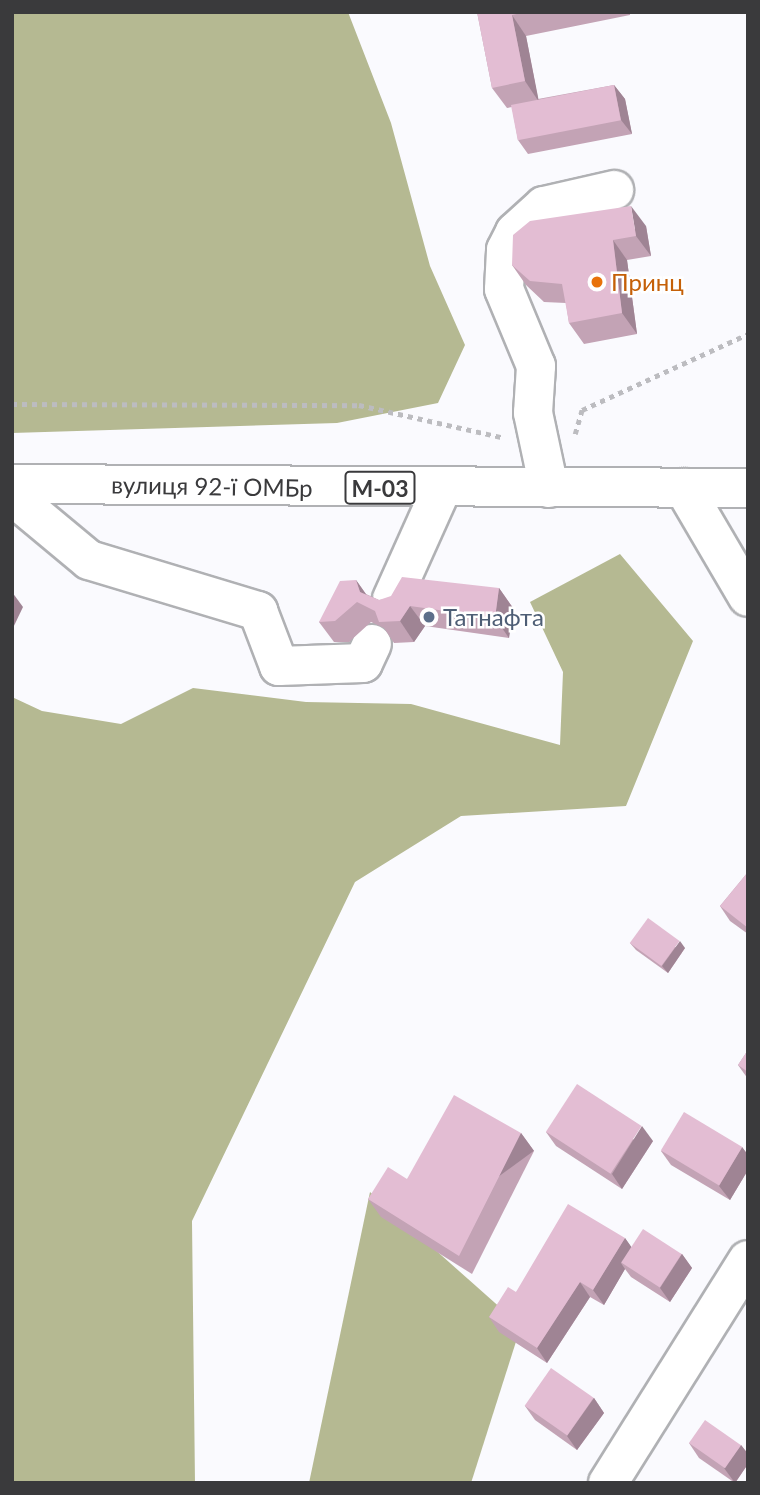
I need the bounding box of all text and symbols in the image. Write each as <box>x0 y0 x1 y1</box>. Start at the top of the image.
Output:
place label: Принц <box>611 268 684 296</box>
marker: Принц <box>589 274 605 290</box>
road number: М-03 <box>343 468 417 508</box>
street label: вулиця 92-ї ОМБр <box>111 470 313 502</box>
place label: Татнафта <box>443 603 544 631</box>
marker: Татнафта <box>421 609 437 625</box>

